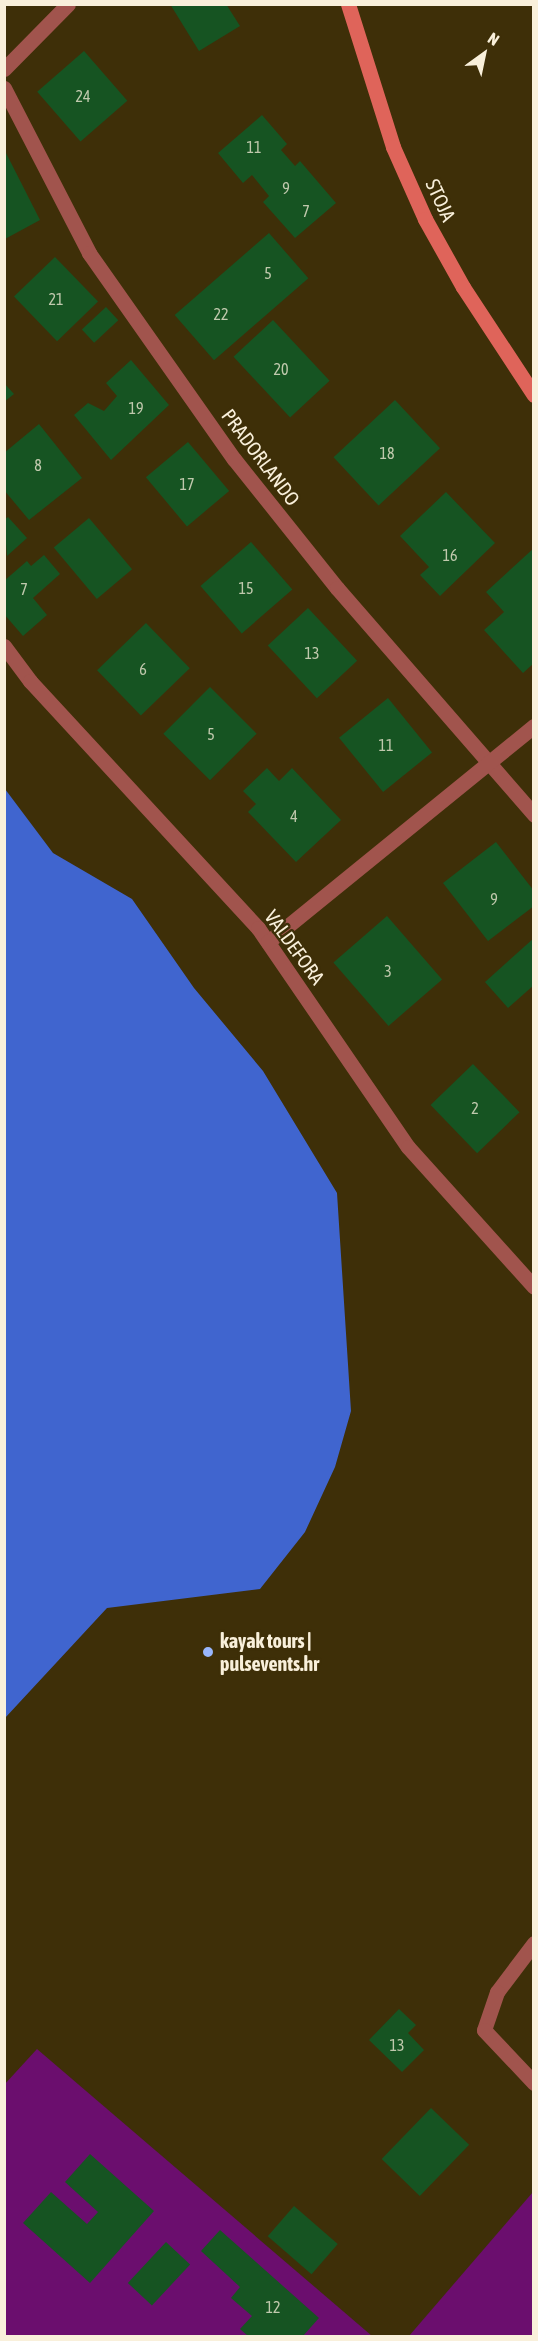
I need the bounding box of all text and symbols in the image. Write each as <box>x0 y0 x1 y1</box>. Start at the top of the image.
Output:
north arrow <box>454 24 514 84</box>
text: N <box>485 29 503 49</box>
house number: 24 <box>75 86 91 106</box>
house number: 11 <box>246 137 262 157</box>
street label: STOJA <box>421 175 461 225</box>
house number: 9 <box>282 178 290 198</box>
house number: 7 <box>302 201 310 221</box>
house number: 5 <box>264 263 272 283</box>
house number: 21 <box>48 289 64 309</box>
house number: 22 <box>213 304 229 324</box>
house number: 20 <box>273 359 289 379</box>
house number: 19 <box>128 398 144 418</box>
street label: PRADORLANDO <box>217 404 305 510</box>
house number: 18 <box>379 443 395 463</box>
house number: 8 <box>34 455 42 475</box>
house number: 17 <box>179 474 195 494</box>
house number: 16 <box>442 545 458 565</box>
house number: 15 <box>238 578 254 598</box>
house number: 7 <box>20 579 28 599</box>
house number: 13 <box>304 643 320 663</box>
house number: 6 <box>139 659 147 679</box>
house number: 5 <box>207 724 215 744</box>
house number: 11 <box>378 735 394 755</box>
house number: 4 <box>290 806 298 826</box>
house number: 9 <box>490 889 498 909</box>
street label: VALDEFORA <box>260 905 330 989</box>
house number: 3 <box>384 961 392 981</box>
house number: 2 <box>471 1098 479 1118</box>
place label: kayak tours | pulsevents.hr <box>220 1628 319 1675</box>
marker: kayak tours | pulsevents.hr <box>201 1645 215 1659</box>
house number: 13 <box>389 2035 405 2055</box>
house number: 12 <box>265 2297 281 2317</box>

